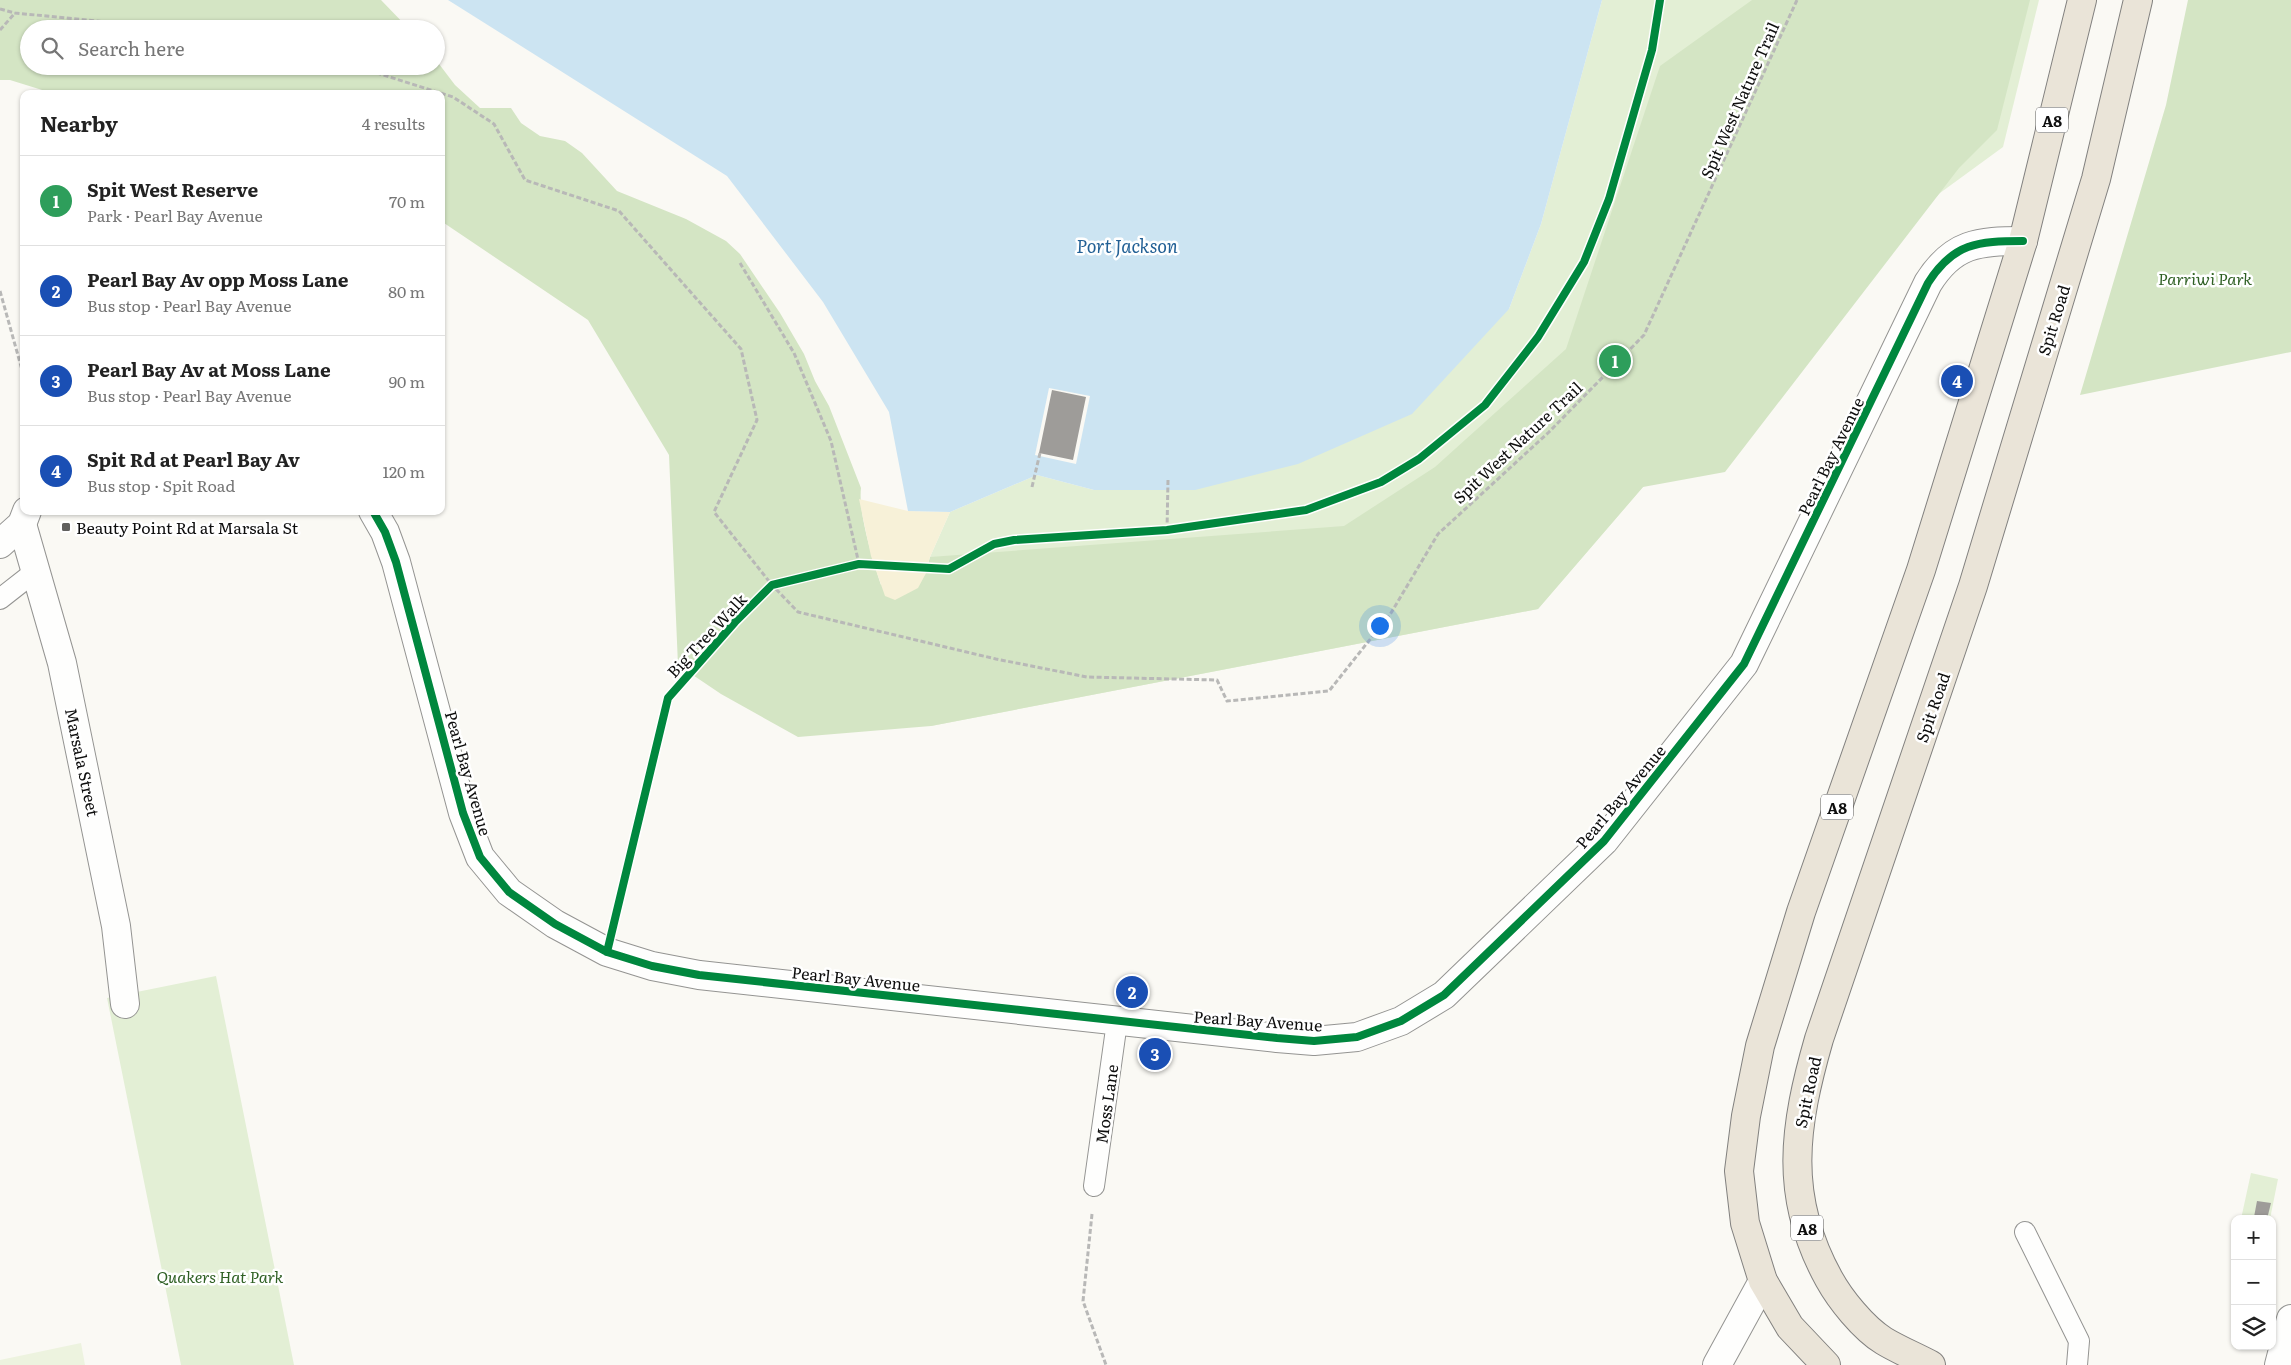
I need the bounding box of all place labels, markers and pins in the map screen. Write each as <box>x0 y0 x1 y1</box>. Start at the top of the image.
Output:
pin: 1 <box>1599 342 1631 380</box>
pin: 4 <box>1941 362 1973 400</box>
place label: Beauty Point Rd at Marsala St <box>76 515 299 539</box>
marker: Beauty Point Rd at Marsala St <box>60 521 72 533</box>
pin: 2 <box>1116 973 1148 1011</box>
pin: 3 <box>1139 1035 1171 1073</box>

